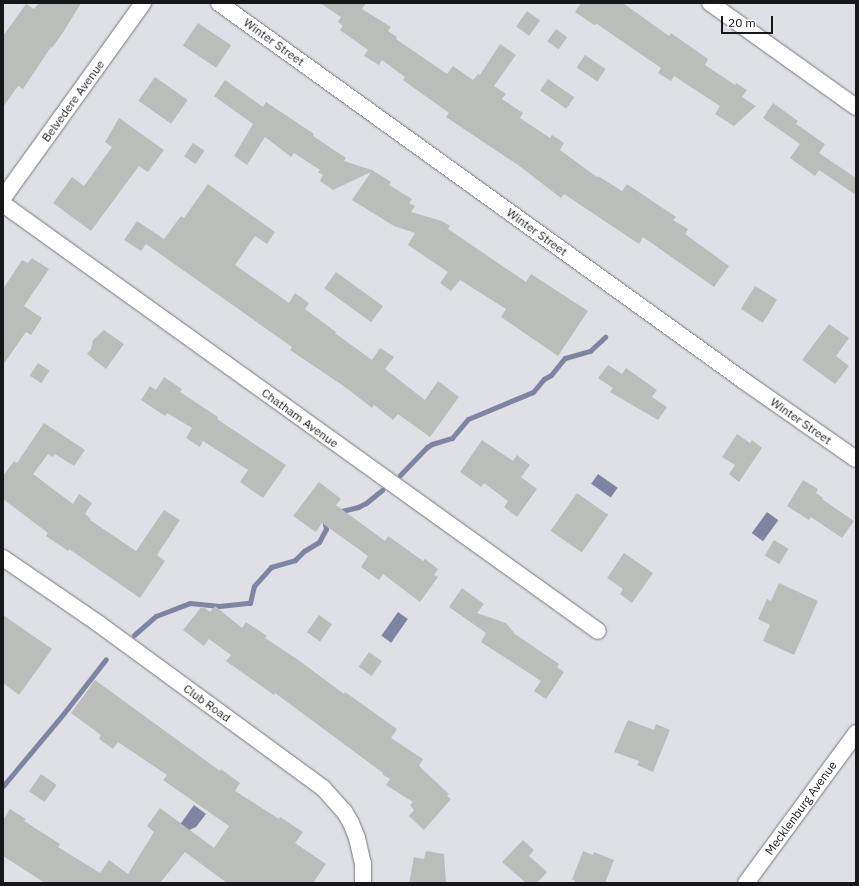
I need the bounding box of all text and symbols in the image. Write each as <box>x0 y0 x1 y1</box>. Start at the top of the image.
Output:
scale bar <box>723 8 775 34</box>
street label: Winter Street <box>241 15 307 69</box>
text: 20 m <box>728 15 756 30</box>
street label: Belvedere Avenue <box>39 57 107 145</box>
street label: Winter Street <box>504 205 570 259</box>
street label: Chatham Avenue <box>259 385 341 451</box>
street label: Winter Street <box>768 395 834 447</box>
street label: Club Road <box>181 681 233 725</box>
street label: Mecklenburg Avenue <box>762 758 840 858</box>

